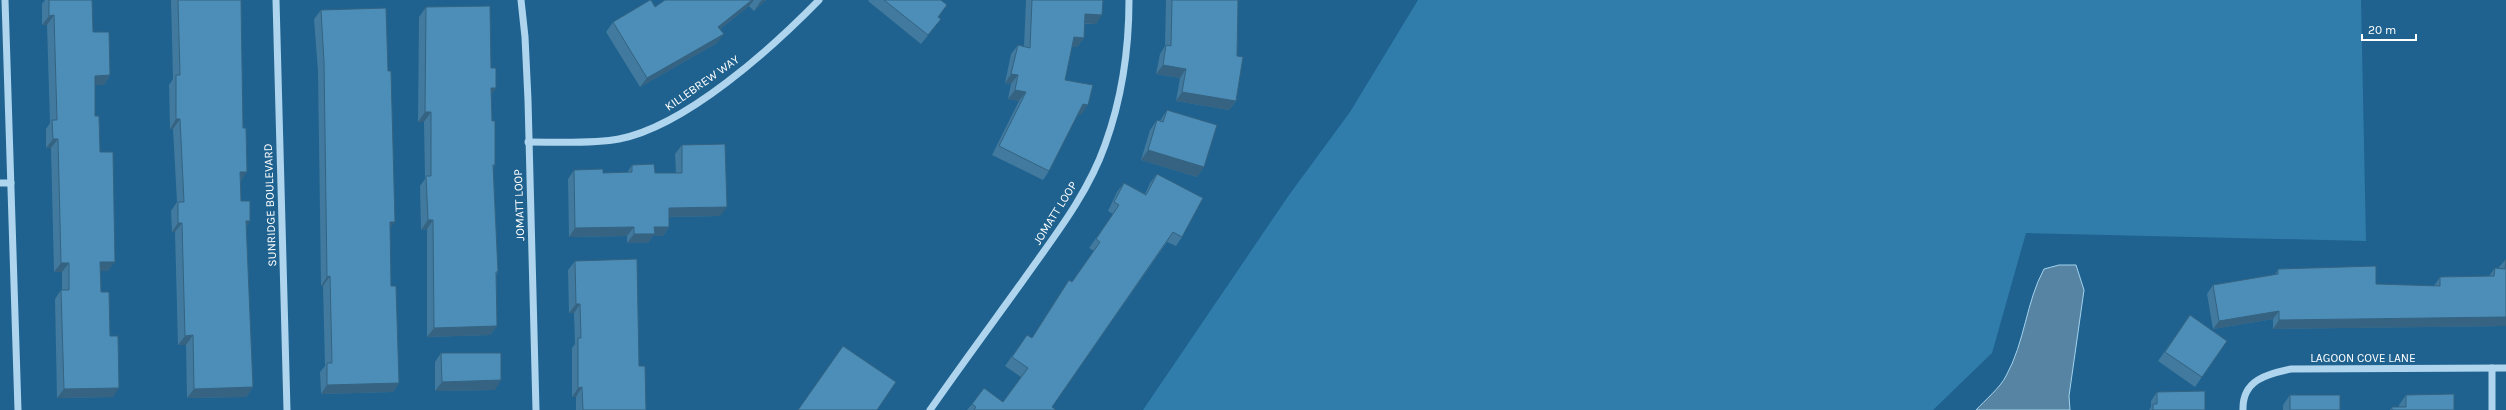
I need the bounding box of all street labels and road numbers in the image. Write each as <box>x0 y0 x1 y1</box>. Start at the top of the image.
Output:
street label: KILLEBREW WAY <box>662 52 742 114</box>
street label: SUNRIDGE BOULEVARD <box>261 143 279 267</box>
street label: JOMATT LOOP <box>511 169 527 241</box>
street label: JOMATT LOOP <box>1030 179 1080 247</box>
street label: LAGOON COVE LANE <box>2310 351 2416 365</box>

